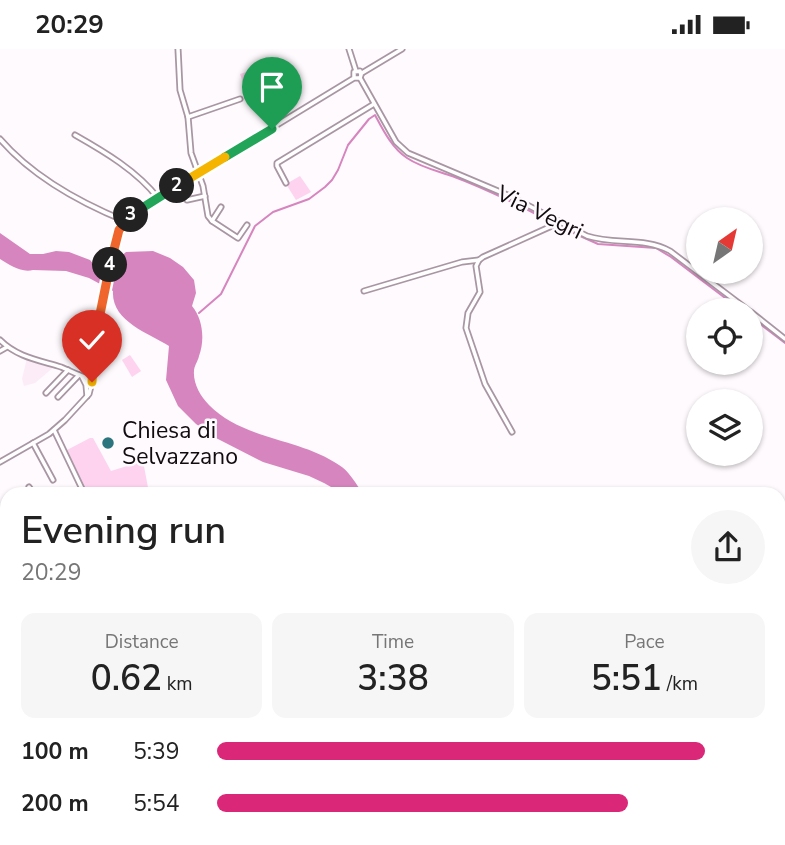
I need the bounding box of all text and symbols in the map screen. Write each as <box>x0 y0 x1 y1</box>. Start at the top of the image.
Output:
text: 20:29 <box>35 7 104 42</box>
pin <box>242 57 302 129</box>
icon: arrive <box>253 68 291 106</box>
pin: 2 <box>160 169 194 203</box>
text: 2 <box>171 172 182 198</box>
street label: Via Vegri <box>490 178 588 247</box>
pin: 3 <box>114 197 148 233</box>
text: 3 <box>125 201 136 227</box>
north arrow <box>686 207 763 283</box>
map controls <box>686 207 763 466</box>
pin: 4 <box>92 247 128 283</box>
text: 4 <box>104 251 115 277</box>
button: locate <box>686 298 763 375</box>
pin <box>62 310 122 382</box>
icon: check <box>73 321 111 359</box>
button: layers <box>686 389 763 466</box>
place label: Chiesa di Selvazzano <box>122 415 238 472</box>
marker: Chiesa di Selvazzano <box>100 435 116 451</box>
text: Evening run <box>21 505 226 556</box>
button: share <box>691 510 765 584</box>
text: 20:29 <box>21 557 81 588</box>
text: Distance <box>105 629 179 655</box>
text: Time <box>372 629 414 655</box>
text: Pace <box>624 629 665 655</box>
text: 0.62 <box>91 655 162 702</box>
text: 3:38 <box>357 655 429 702</box>
text: 5:51 <box>591 655 662 702</box>
text: km <box>162 671 193 697</box>
text: /km <box>662 671 698 697</box>
text: 100 m <box>21 736 89 767</box>
text: 5:39 <box>133 736 180 767</box>
text: 200 m <box>21 788 89 819</box>
text: 5:54 <box>133 788 180 819</box>

